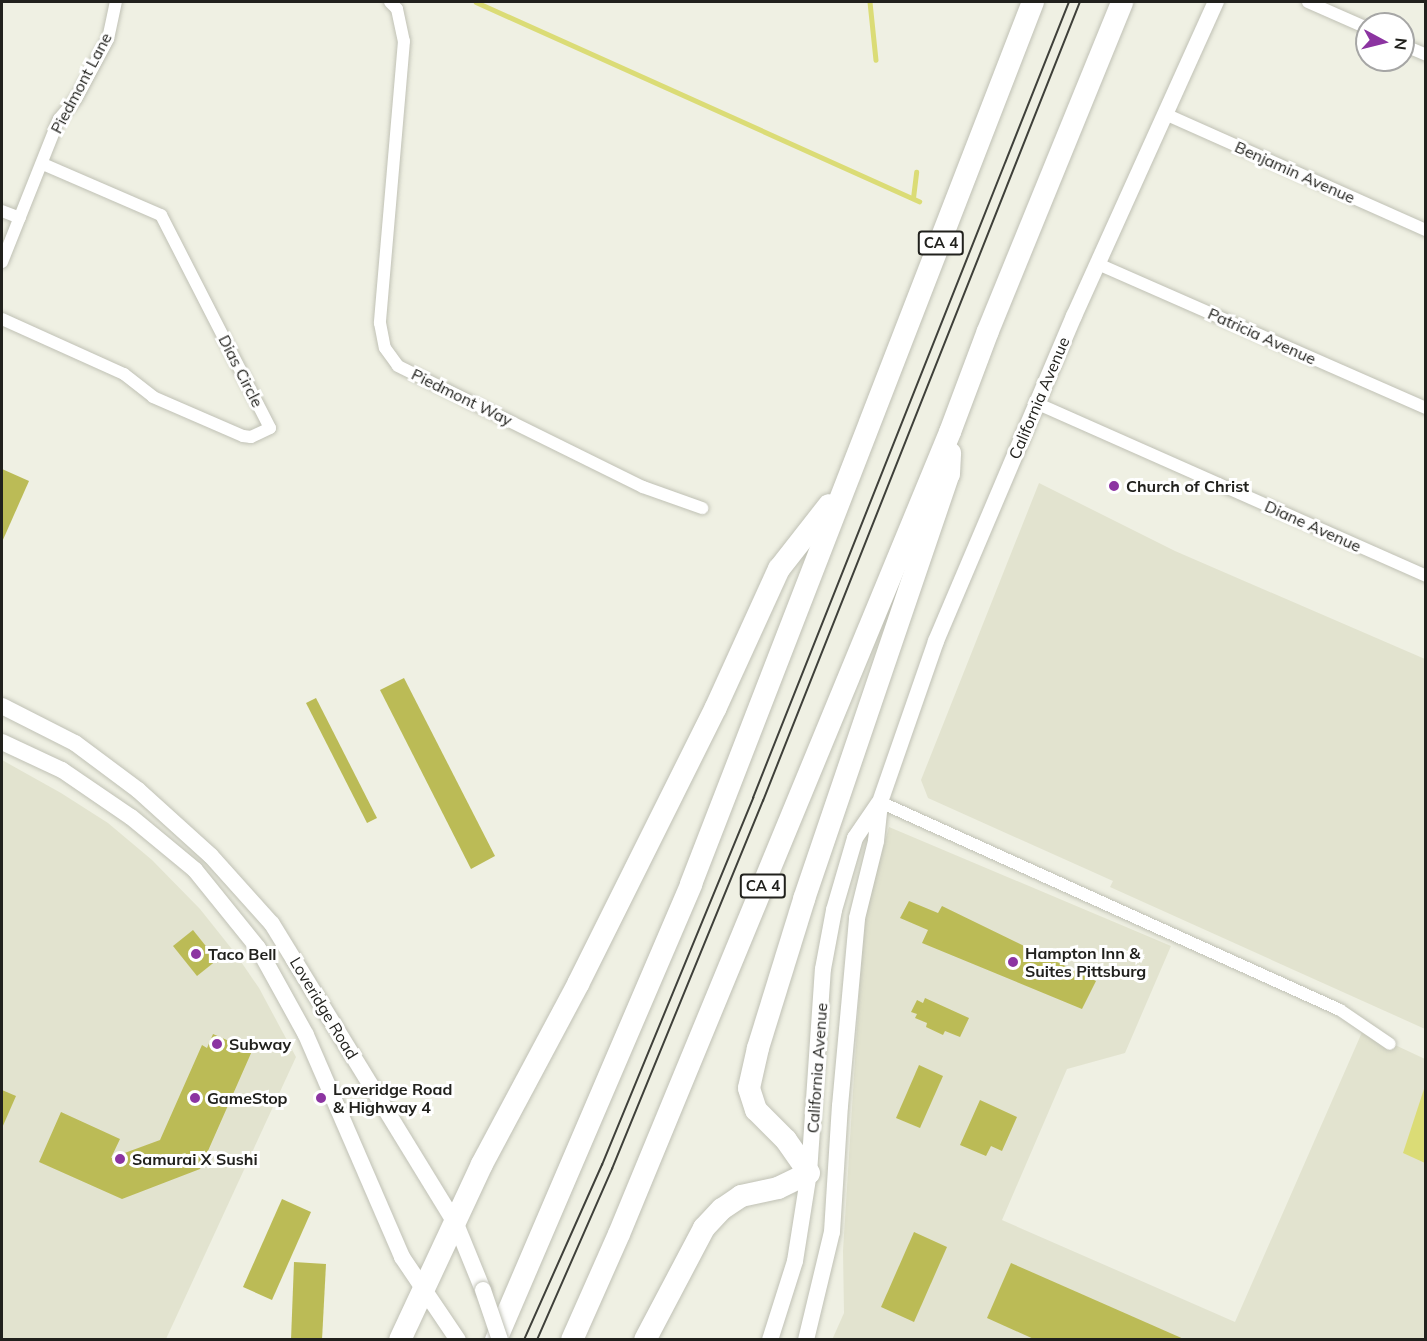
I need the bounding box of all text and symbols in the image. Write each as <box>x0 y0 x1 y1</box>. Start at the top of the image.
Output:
north arrow <box>1355 12 1415 72</box>
street label: Piedmont Lane <box>46 29 116 137</box>
text: N <box>1390 37 1412 51</box>
street label: Benjamin Avenue <box>1232 137 1358 207</box>
road number: CA 4 <box>917 231 965 255</box>
street label: Patricia Avenue <box>1205 304 1319 368</box>
street label: Dias Circle <box>215 332 267 410</box>
street label: California Avenue <box>1005 334 1073 462</box>
street label: Piedmont Way <box>408 364 516 430</box>
place label: Church of Christ <box>1126 476 1249 496</box>
marker: Church of Christ <box>1107 479 1121 493</box>
street label: Diane Avenue <box>1262 496 1364 556</box>
road number: CA 4 <box>739 874 787 898</box>
place label: Hampton Inn & Suites Pittsburg <box>1025 943 1146 981</box>
place label: Taco Bell <box>208 944 276 964</box>
marker: Taco Bell <box>189 947 203 961</box>
street label: Loveridge Road <box>286 953 362 1063</box>
marker: Hampton Inn & Suites Pittsburg <box>1006 955 1020 969</box>
street label: California Avenue <box>803 1002 831 1134</box>
place label: Subway <box>229 1034 291 1054</box>
marker: Subway <box>210 1037 224 1051</box>
place label: Loveridge Road & Highway 4 <box>333 1079 452 1117</box>
place label: GameStop <box>207 1088 288 1108</box>
marker: GameStop <box>188 1091 202 1105</box>
marker: Loveridge Road & Highway 4 <box>314 1091 328 1105</box>
place label: Samurai X Sushi <box>132 1149 258 1169</box>
marker: Samurai X Sushi <box>113 1152 127 1166</box>

